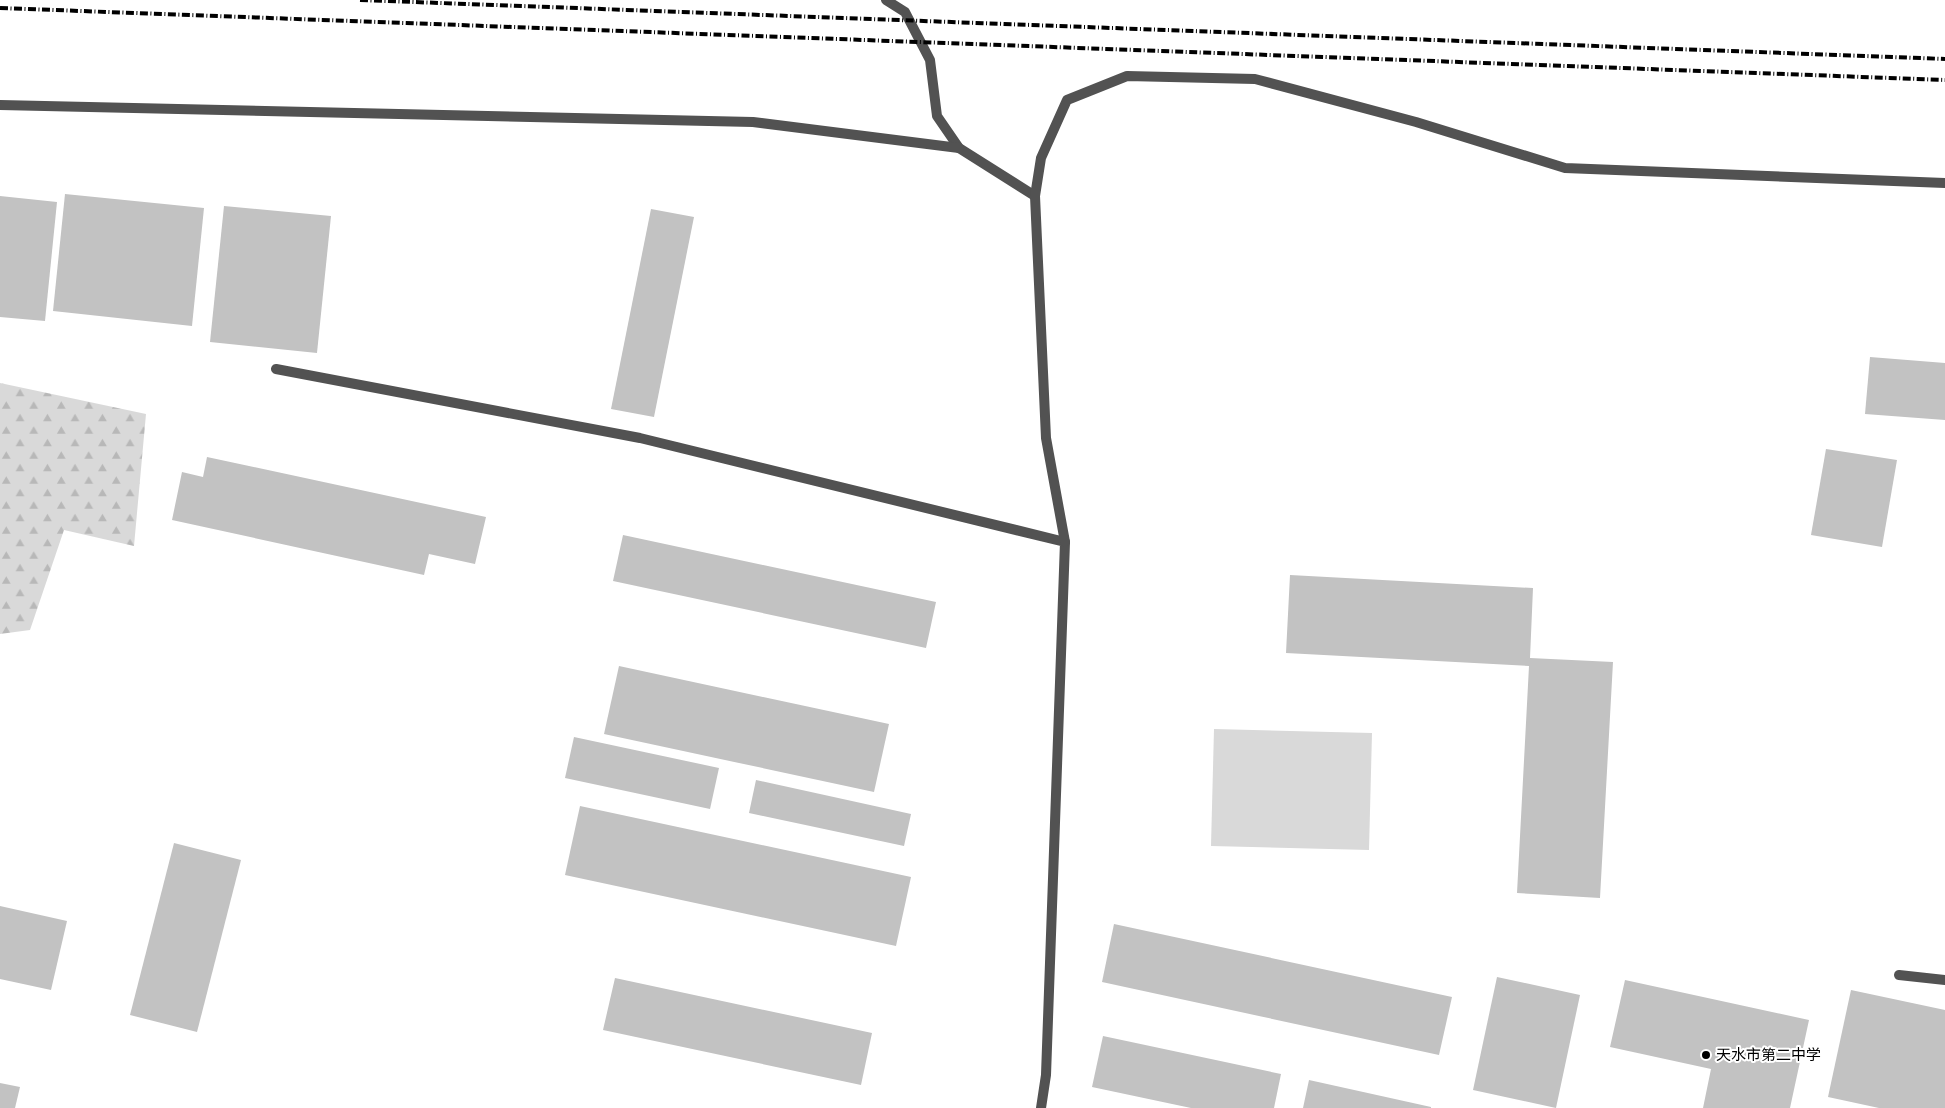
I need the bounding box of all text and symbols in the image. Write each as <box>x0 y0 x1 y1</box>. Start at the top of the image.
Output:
place label: 天水市第二中学 <box>1716 1045 1821 1063</box>
marker: 天水市第二中学 <box>1700 1049 1712 1061</box>

